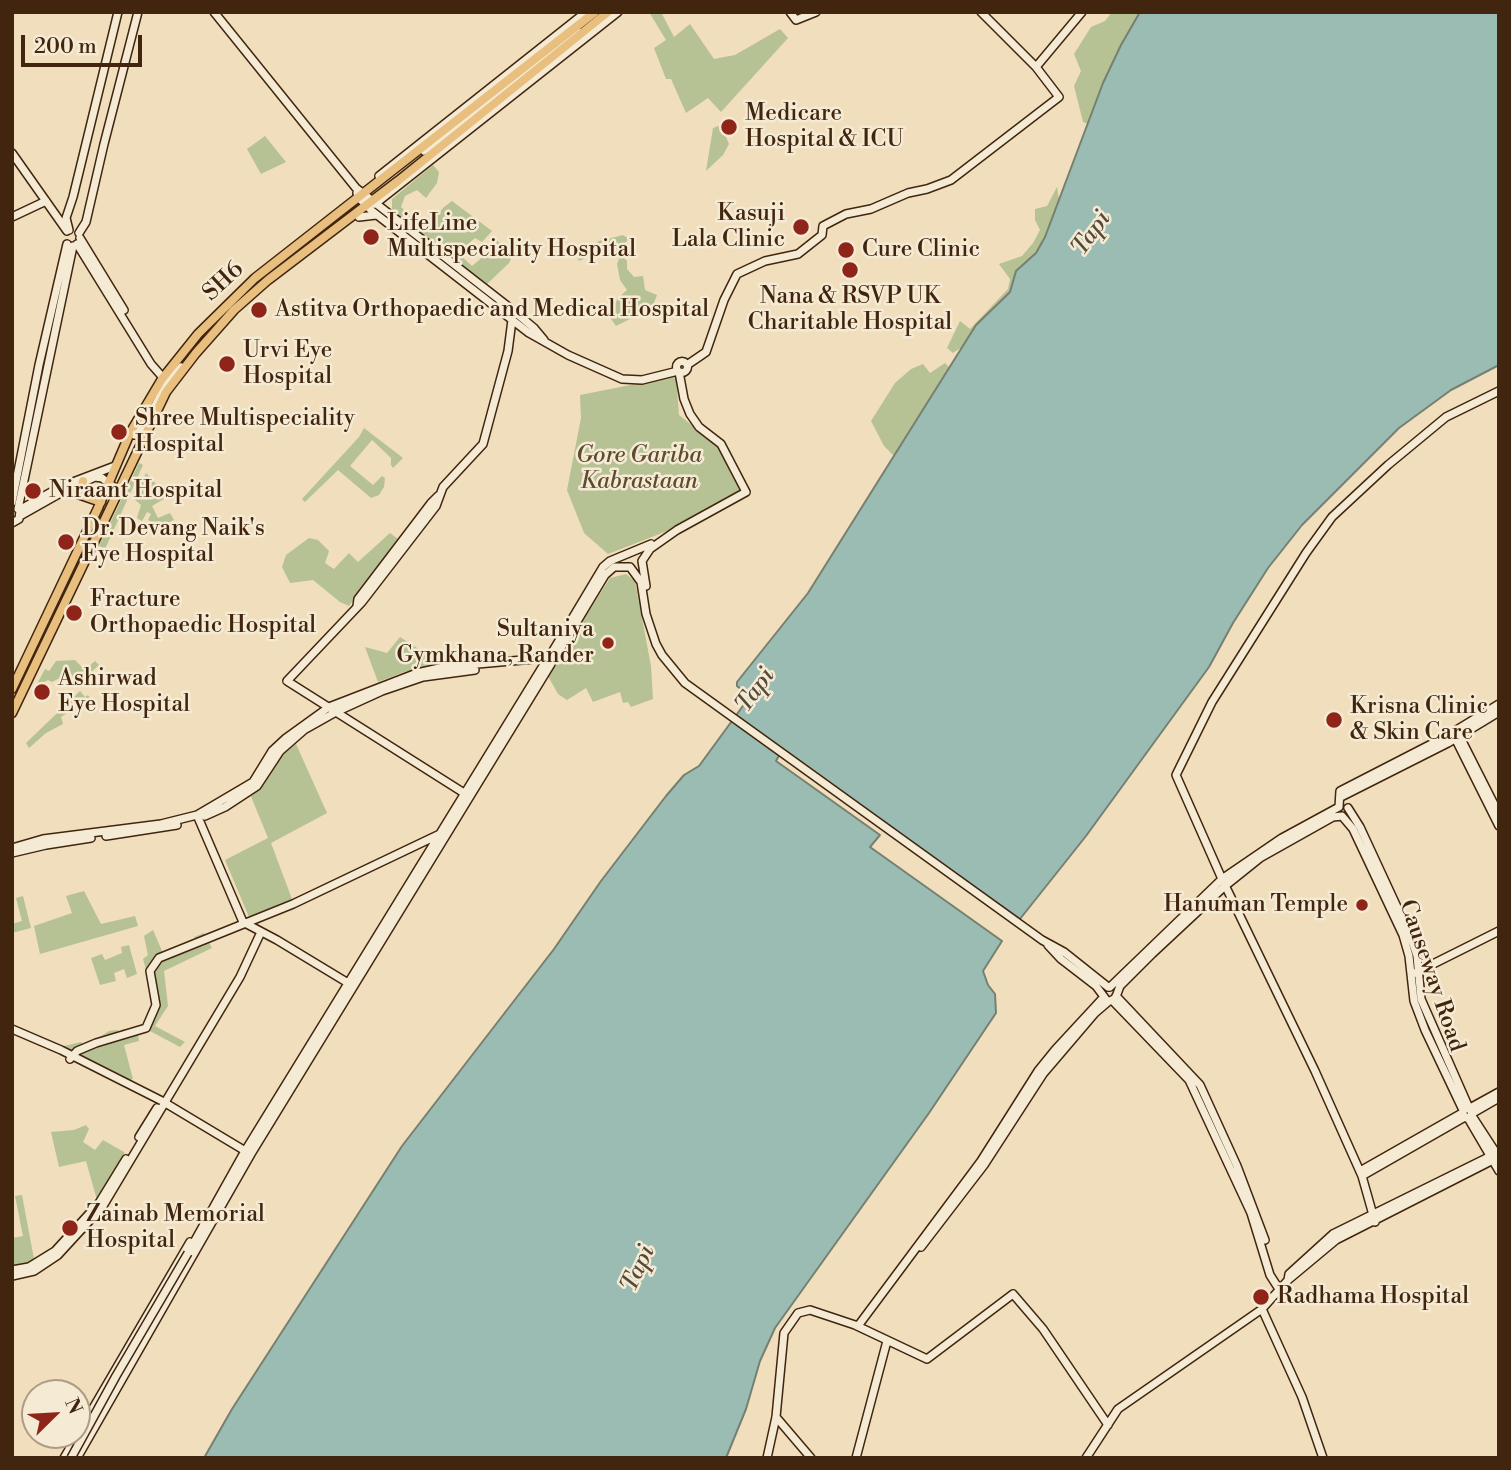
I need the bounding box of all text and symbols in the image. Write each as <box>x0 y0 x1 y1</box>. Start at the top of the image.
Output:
scale bar <box>24 21 145 65</box>
text: 200 m <box>34 34 97 60</box>
place label: Medicare Hospital & ICU <box>745 100 903 154</box>
marker: Medicare Hospital & ICU <box>719 117 739 137</box>
place label: Kasuji Lala Clinic <box>672 200 785 254</box>
water label: Tapi <box>1066 206 1118 262</box>
place label: LifeLine Multispeciality Hospital <box>387 210 636 264</box>
marker: Kasuji Lala Clinic <box>791 217 811 237</box>
marker: LifeLine Multispeciality Hospital <box>361 227 381 247</box>
place label: Cure Clinic <box>862 236 980 264</box>
marker: Cure Clinic <box>836 240 856 260</box>
street label: SH6 <box>198 256 250 308</box>
marker: Nana & RSVP UK Charitable Hospital <box>840 260 860 280</box>
place label: Nana & RSVP UK Charitable Hospital <box>748 283 952 337</box>
place label: Astitva Orthopaedic and Medical Hospital <box>275 296 709 324</box>
marker: Astitva Orthopaedic and Medical Hospital <box>249 300 269 320</box>
place label: Urvi Eye Hospital <box>243 337 332 391</box>
marker: Urvi Eye Hospital <box>217 354 237 374</box>
place label: Shree Multispeciality Hospital <box>135 405 355 459</box>
marker: Shree Multispeciality Hospital <box>109 422 129 442</box>
park label: Gore Gariba Kabrastaan <box>576 442 702 496</box>
place label: Niraant Hospital <box>49 477 222 505</box>
marker: Niraant Hospital <box>23 481 43 501</box>
place label: Dr. Devang Naik's Eye Hospital <box>82 515 265 569</box>
marker: Dr. Devang Naik's Eye Hospital <box>56 532 76 552</box>
place label: Fracture Orthopaedic Hospital <box>90 586 316 640</box>
marker: Fracture Orthopaedic Hospital <box>64 603 84 623</box>
place label: Sultaniya Gymkhana, Rander <box>397 616 594 670</box>
marker: Sultaniya Gymkhana, Rander <box>600 635 616 651</box>
water label: Tapi <box>730 663 782 719</box>
place label: Ashirwad Eye Hospital <box>58 665 190 719</box>
marker: Ashirwad Eye Hospital <box>32 682 52 702</box>
place label: Krisna Clinic & Skin Care <box>1350 693 1488 747</box>
marker: Krisna Clinic & Skin Care <box>1324 710 1344 730</box>
place label: Hanuman Temple <box>1163 891 1348 919</box>
street label: Causeway Road <box>1392 896 1470 1056</box>
marker: Hanuman Temple <box>1354 897 1370 913</box>
place label: Zainab Memorial Hospital <box>86 1201 265 1255</box>
marker: Zainab Memorial Hospital <box>60 1218 80 1238</box>
water label: Tapi <box>616 1241 662 1297</box>
place label: Radhama Hospital <box>1277 1283 1469 1311</box>
marker: Radhama Hospital <box>1251 1287 1271 1307</box>
north arrow <box>21 1379 91 1449</box>
text: N <box>59 1395 87 1418</box>

